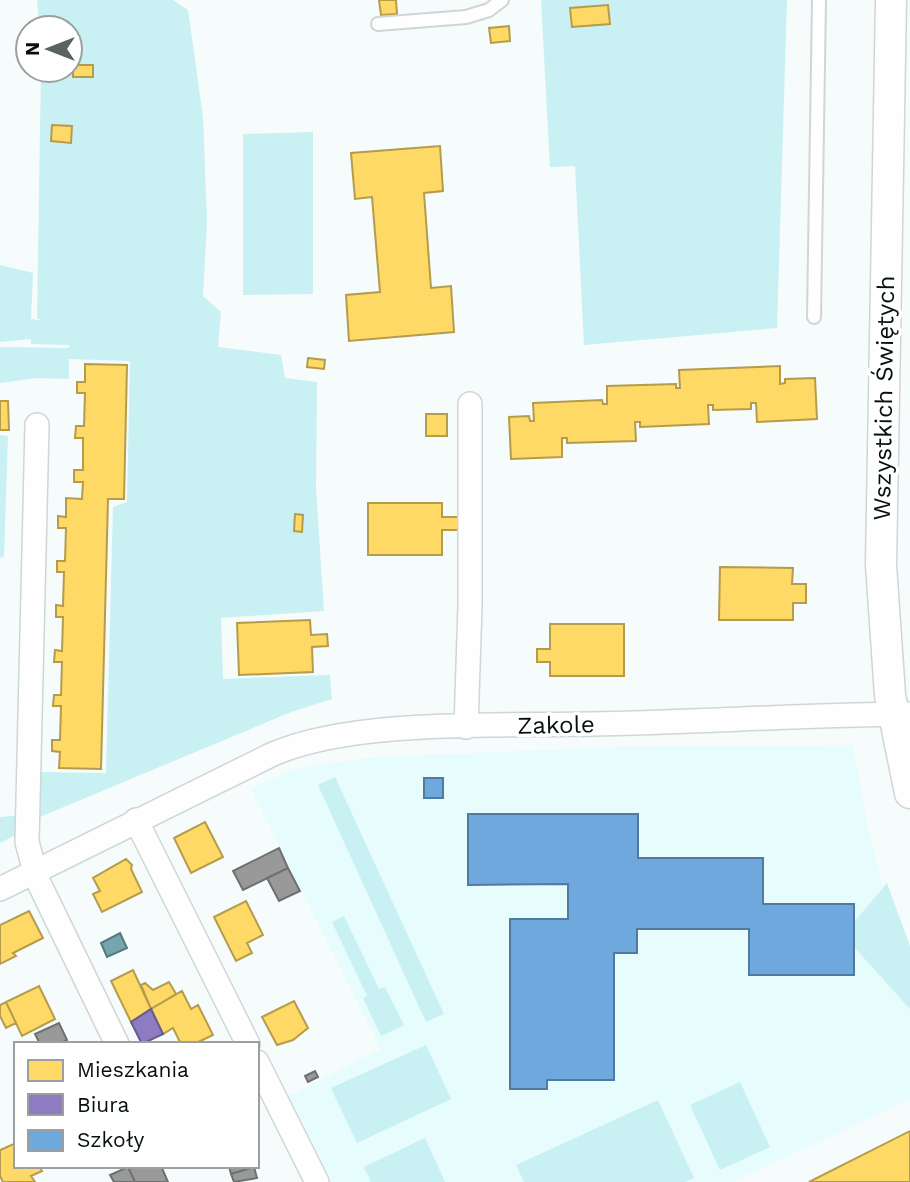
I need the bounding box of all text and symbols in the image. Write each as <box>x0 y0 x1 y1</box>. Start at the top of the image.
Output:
north arrow <box>14 14 84 84</box>
text: N <box>21 42 44 56</box>
street label: Wszystkich Świętych <box>868 275 900 521</box>
street label: Zakole <box>517 710 595 740</box>
legend <box>14 1042 259 1168</box>
text: Mieszkania <box>77 1057 189 1082</box>
text: Biura <box>77 1092 130 1117</box>
text: Szkoły <box>77 1127 145 1152</box>

